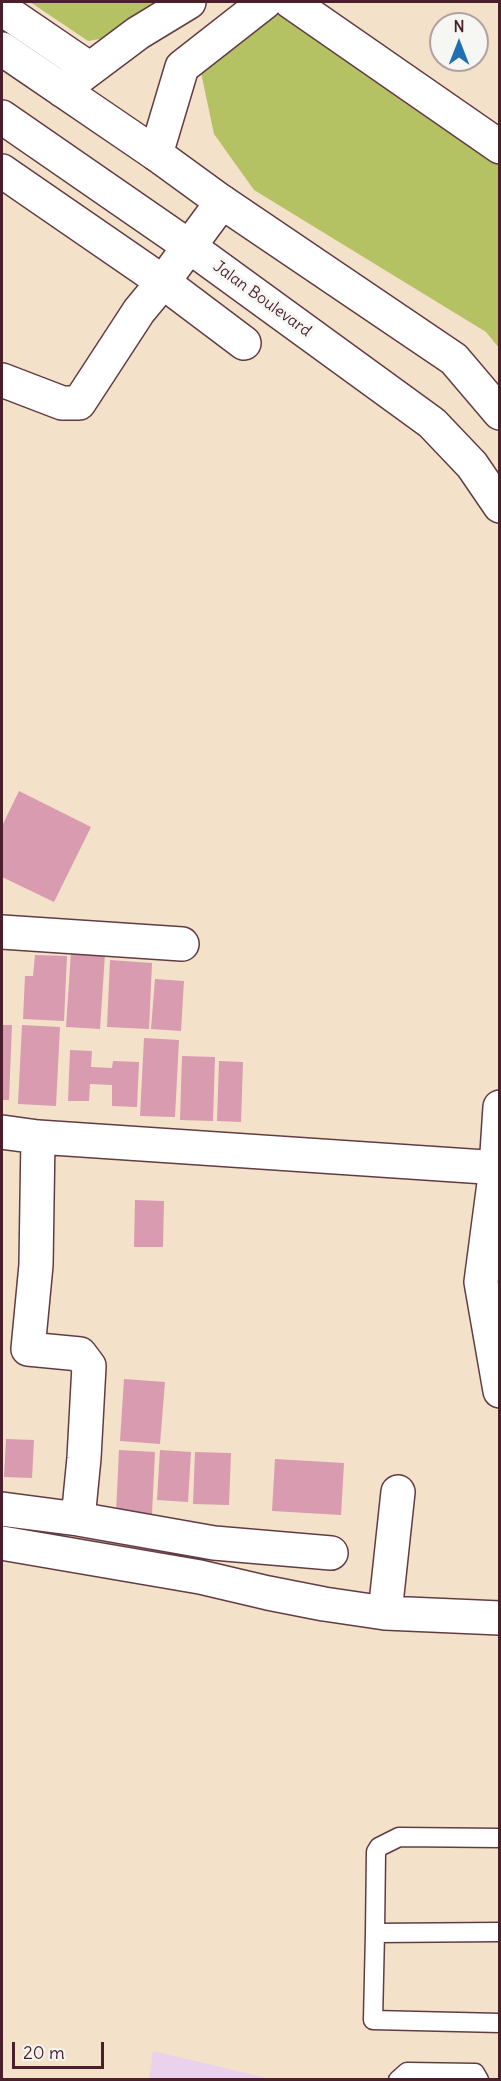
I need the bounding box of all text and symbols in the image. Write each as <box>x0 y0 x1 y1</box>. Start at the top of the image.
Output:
north arrow <box>429 12 489 72</box>
text: N <box>453 16 465 36</box>
street label: Jalan Boulevard <box>209 257 315 341</box>
scale bar <box>15 2030 106 2068</box>
text: 20 m <box>23 2041 65 2064</box>

